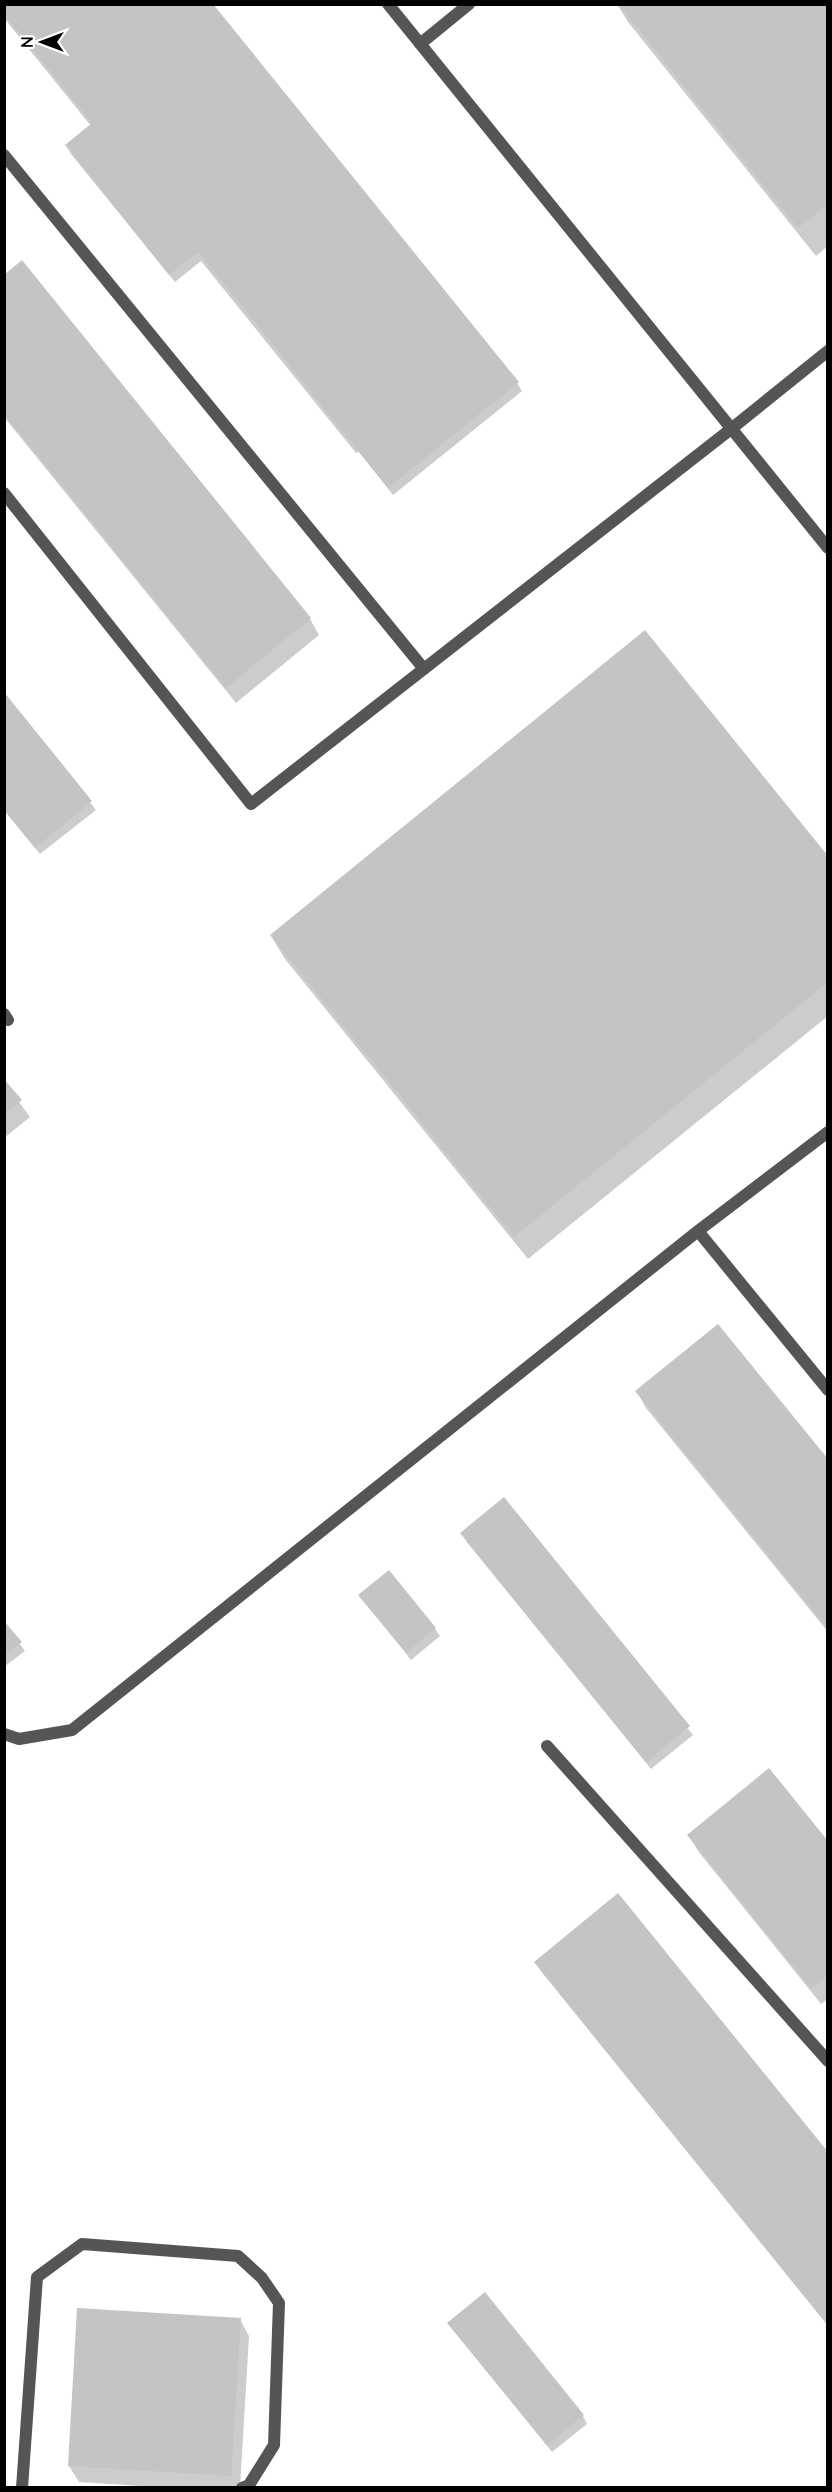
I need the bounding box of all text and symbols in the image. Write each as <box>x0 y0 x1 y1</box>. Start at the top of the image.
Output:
north arrow <box>12 12 72 72</box>
text: N <box>17 36 37 48</box>

